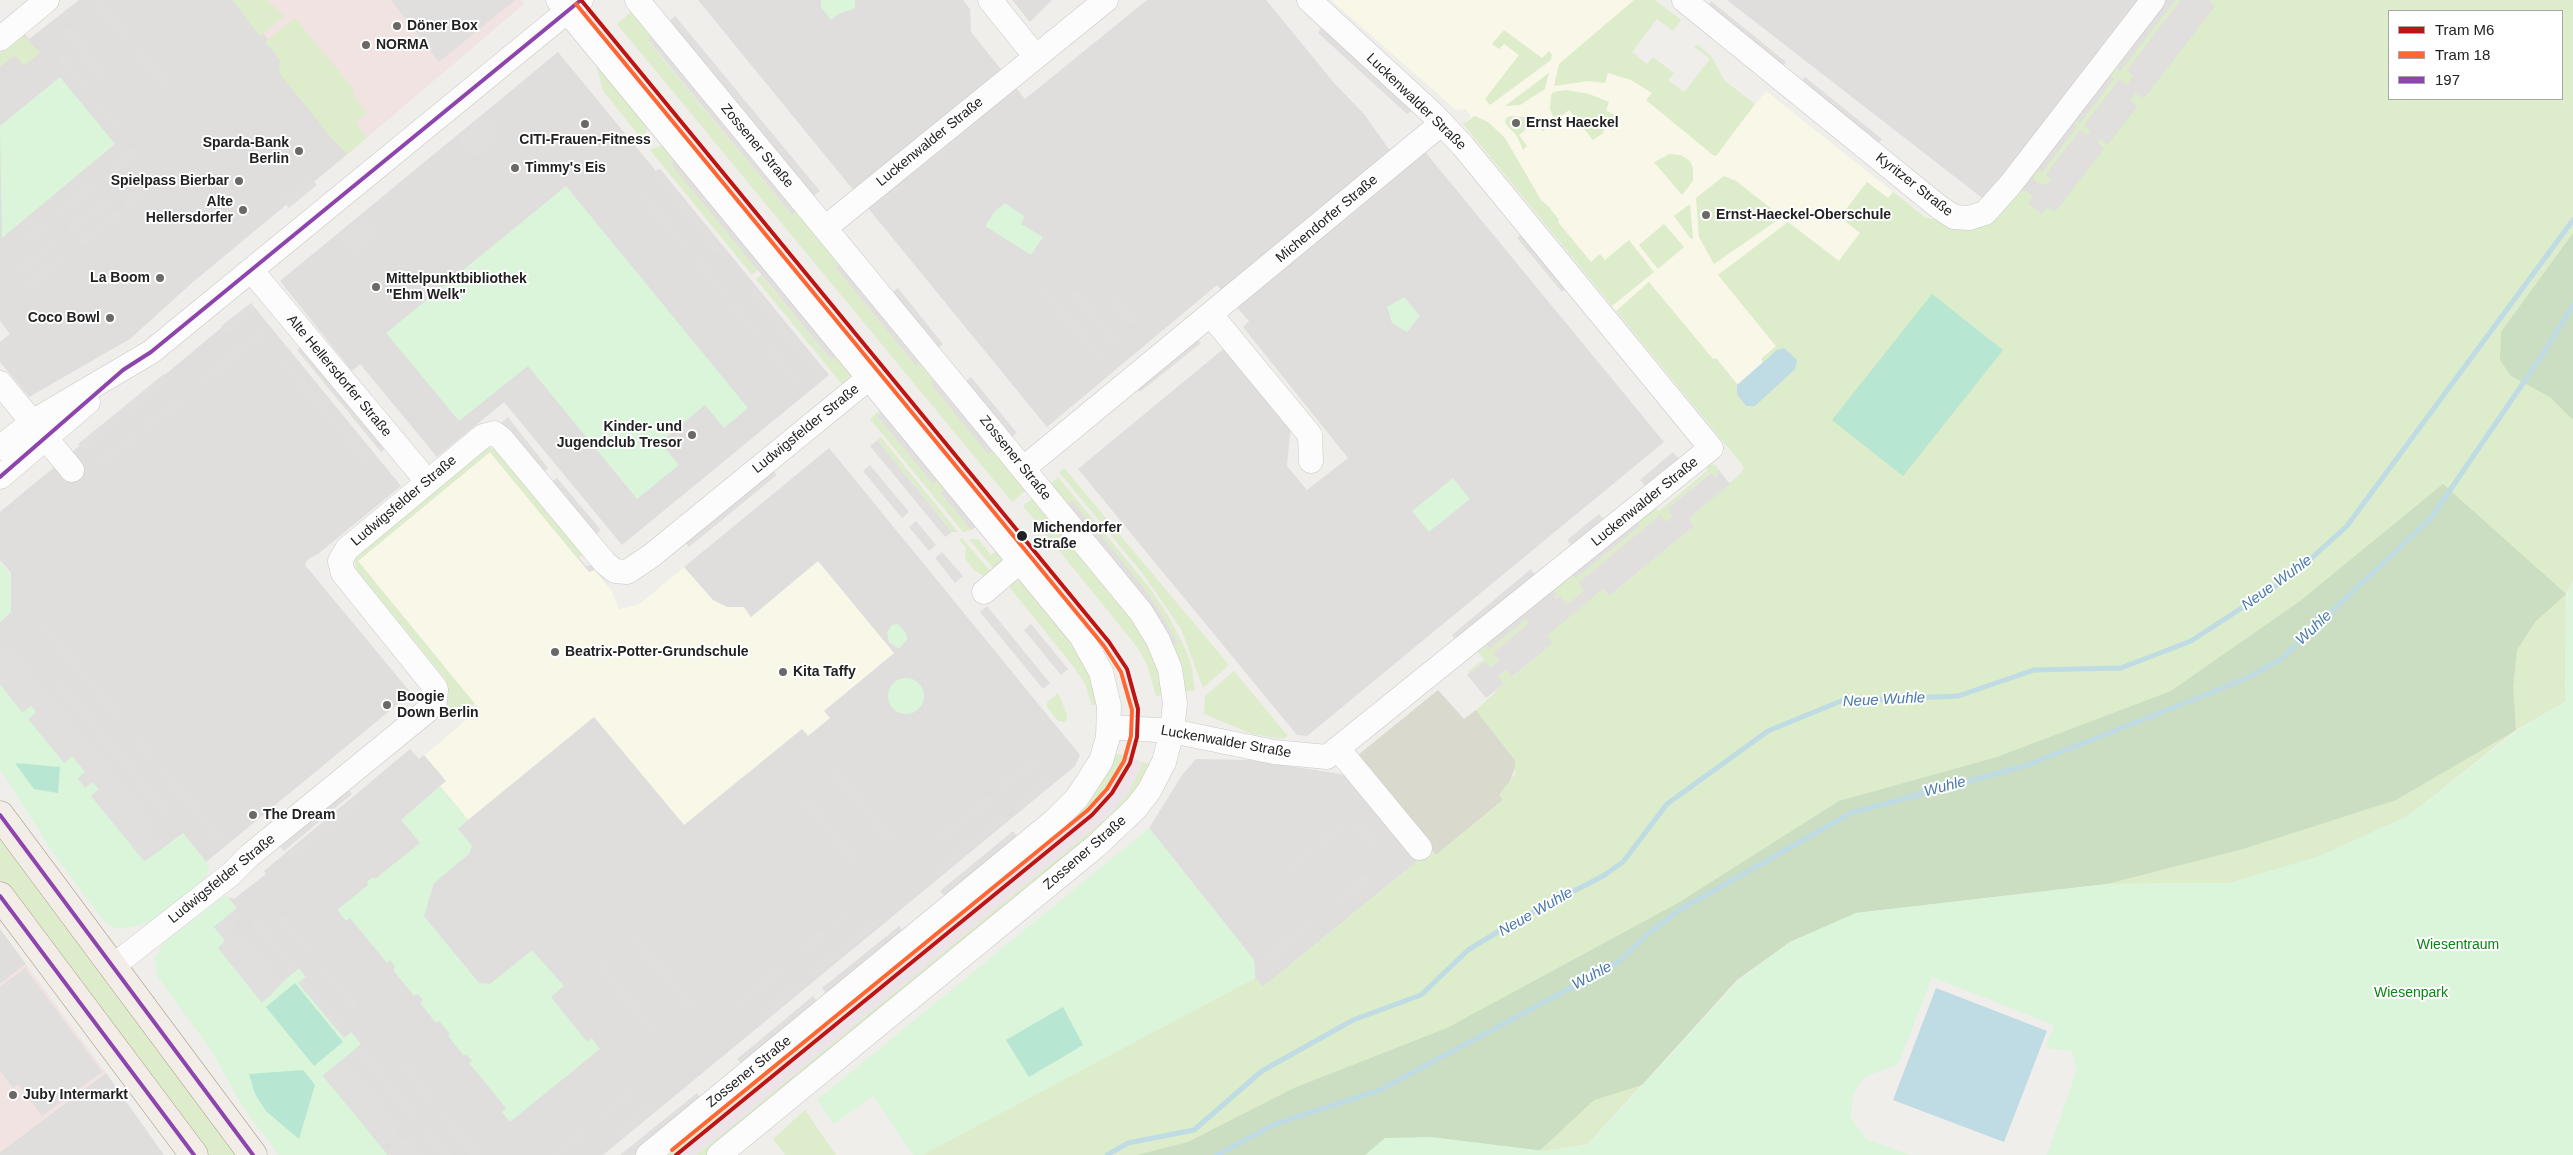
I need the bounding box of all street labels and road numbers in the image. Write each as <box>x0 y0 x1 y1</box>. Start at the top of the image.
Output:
street label: Luckenwalder Straße <box>1363 50 1469 154</box>
street label: Luckenwalder Straße <box>873 94 987 190</box>
street label: Zossener Straße <box>717 101 797 191</box>
street label: Kyritzer Straße <box>1872 150 1956 220</box>
street label: Michendorfer Straße <box>1273 172 1381 266</box>
street label: Alte Hellersdorfer Straße <box>283 312 395 440</box>
street label: Ludwigsfelder Straße <box>749 381 863 477</box>
street label: Zossener Straße <box>976 412 1054 504</box>
street label: Ludwigsfelder Straße <box>348 452 460 550</box>
street label: Luckenwalder Straße <box>1588 454 1702 550</box>
street label: Luckenwalder Straße <box>1159 722 1293 762</box>
street label: Zossener Straße <box>1040 812 1130 894</box>
street label: Ludwigsfelder Straße <box>165 831 279 927</box>
street label: Zossener Straße <box>703 1033 795 1111</box>

